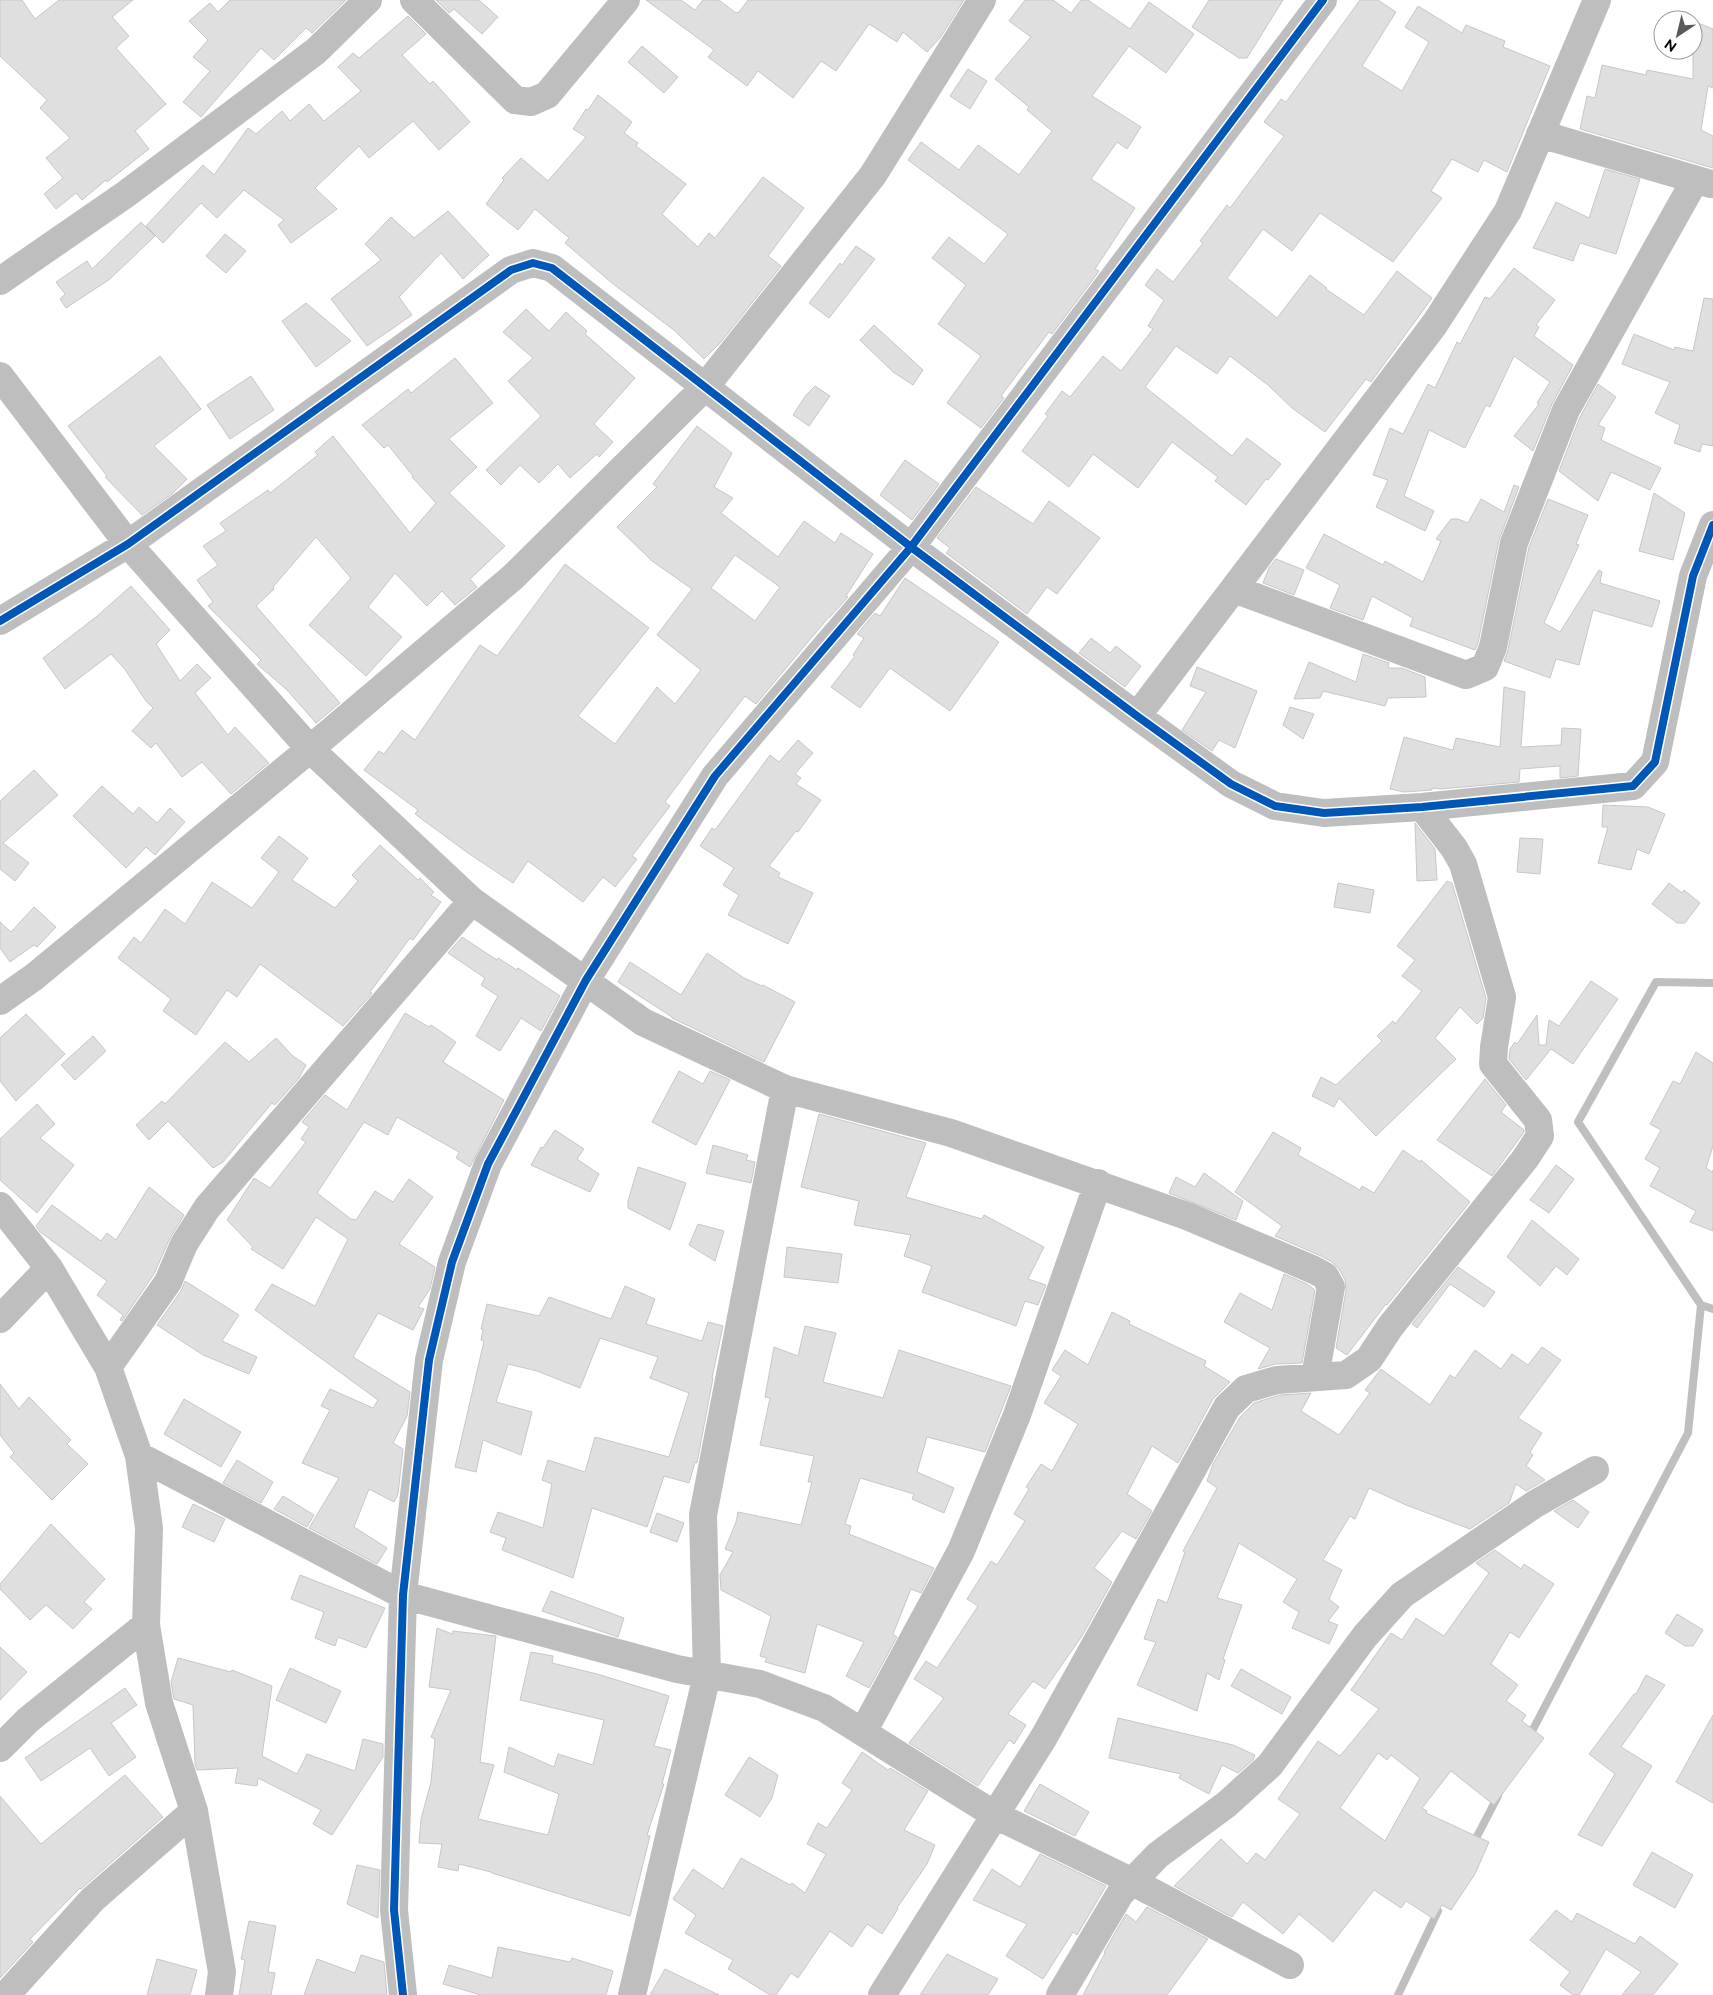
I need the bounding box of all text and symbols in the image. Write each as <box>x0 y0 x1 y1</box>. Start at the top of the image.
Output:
north arrow <box>1653 10 1703 60</box>
text: N <box>1662 36 1680 55</box>

